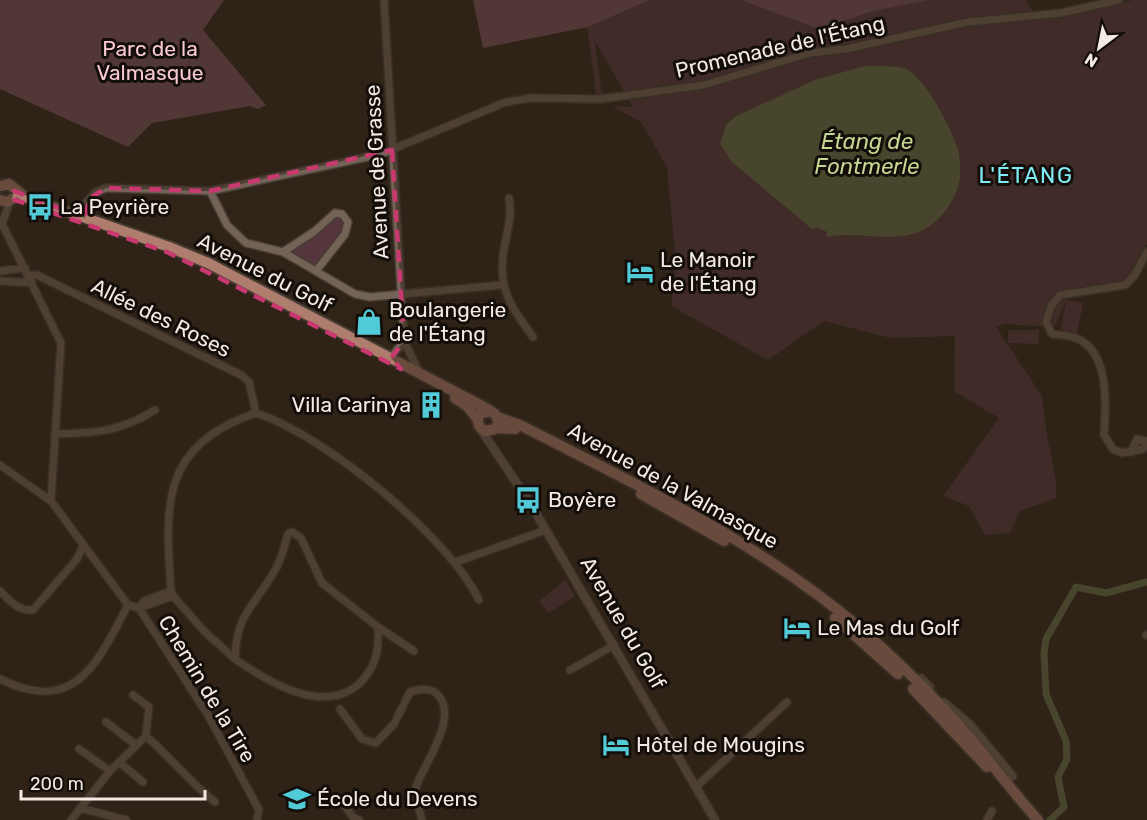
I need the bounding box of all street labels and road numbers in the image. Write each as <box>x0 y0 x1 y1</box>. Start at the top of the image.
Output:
street label: Promenade de l'Étang <box>673 10 887 83</box>
street label: Avenue de Grasse <box>359 84 394 260</box>
street label: Avenue du Golf <box>193 228 337 317</box>
street label: Allée des Roses <box>87 273 235 362</box>
street label: Avenue de la Valmasque <box>564 417 783 554</box>
street label: Avenue du Golf <box>575 552 671 693</box>
street label: Chemin de la Tire <box>154 610 261 767</box>

